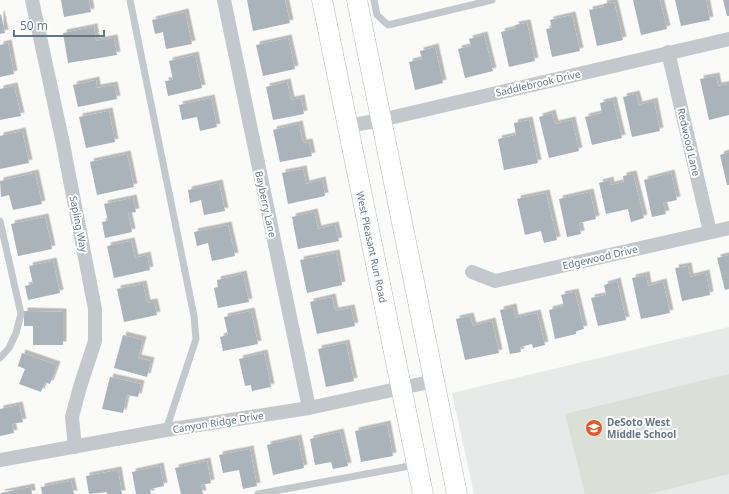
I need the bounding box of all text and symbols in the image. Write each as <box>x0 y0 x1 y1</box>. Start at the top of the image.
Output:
scale bar <box>14 12 104 38</box>
text: 50 m <box>20 17 48 34</box>
street label: Saddlebrook Drive <box>494 66 582 100</box>
street label: Redwood Lane <box>674 107 704 178</box>
street label: Bayberry Lane <box>252 169 280 239</box>
street label: West Pleasant Run Road <box>353 190 391 304</box>
street label: Sapling Way <box>67 195 91 254</box>
street label: Edgewood Drive <box>561 241 639 272</box>
street label: Canyon Ridge Drive <box>171 408 265 436</box>
place label: DeSoto West Middle School <box>607 415 676 441</box>
school or university icon: DeSoto West Middle School <box>584 418 604 438</box>

